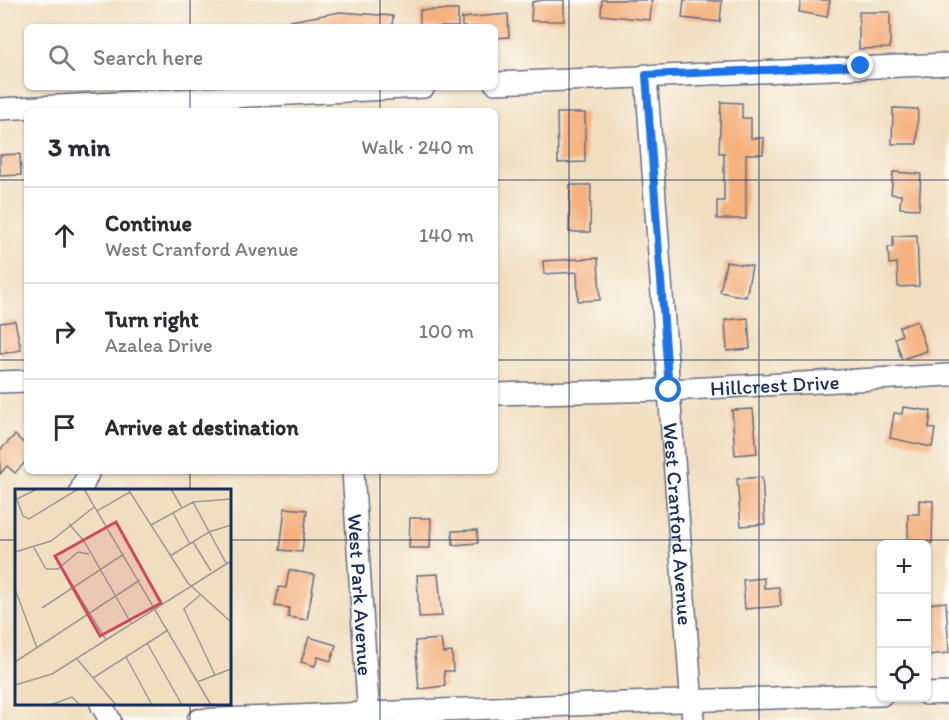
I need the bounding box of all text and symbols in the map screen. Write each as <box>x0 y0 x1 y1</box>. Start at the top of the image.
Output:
search box <box>24 24 498 90</box>
icon: search <box>45 41 78 74</box>
text: Search here <box>93 44 203 71</box>
route end <box>847 52 873 78</box>
text: 3 min <box>48 131 110 163</box>
text: Walk · 240 m <box>361 135 474 159</box>
text: Continue <box>105 210 192 237</box>
icon: ahead <box>48 219 81 252</box>
text: 140 m <box>419 223 474 247</box>
text: West Cranford Avenue <box>105 237 298 261</box>
text: Turn right <box>105 306 199 333</box>
icon: right <box>48 315 81 348</box>
text: 100 m <box>419 319 474 343</box>
text: Azalea Drive <box>105 333 213 357</box>
street label: Hillcrest Drive <box>710 368 840 400</box>
route start <box>655 376 681 402</box>
icon: arrive <box>48 411 81 444</box>
text: Arrive at destination <box>105 414 299 441</box>
street label: West Cranford Avenue <box>659 422 699 626</box>
inset map <box>15 489 231 705</box>
street label: West Park Avenue <box>343 513 379 677</box>
map controls <box>877 540 931 702</box>
button: + <box>877 540 931 594</box>
button: − <box>877 594 931 648</box>
button: locate <box>877 648 931 702</box>

